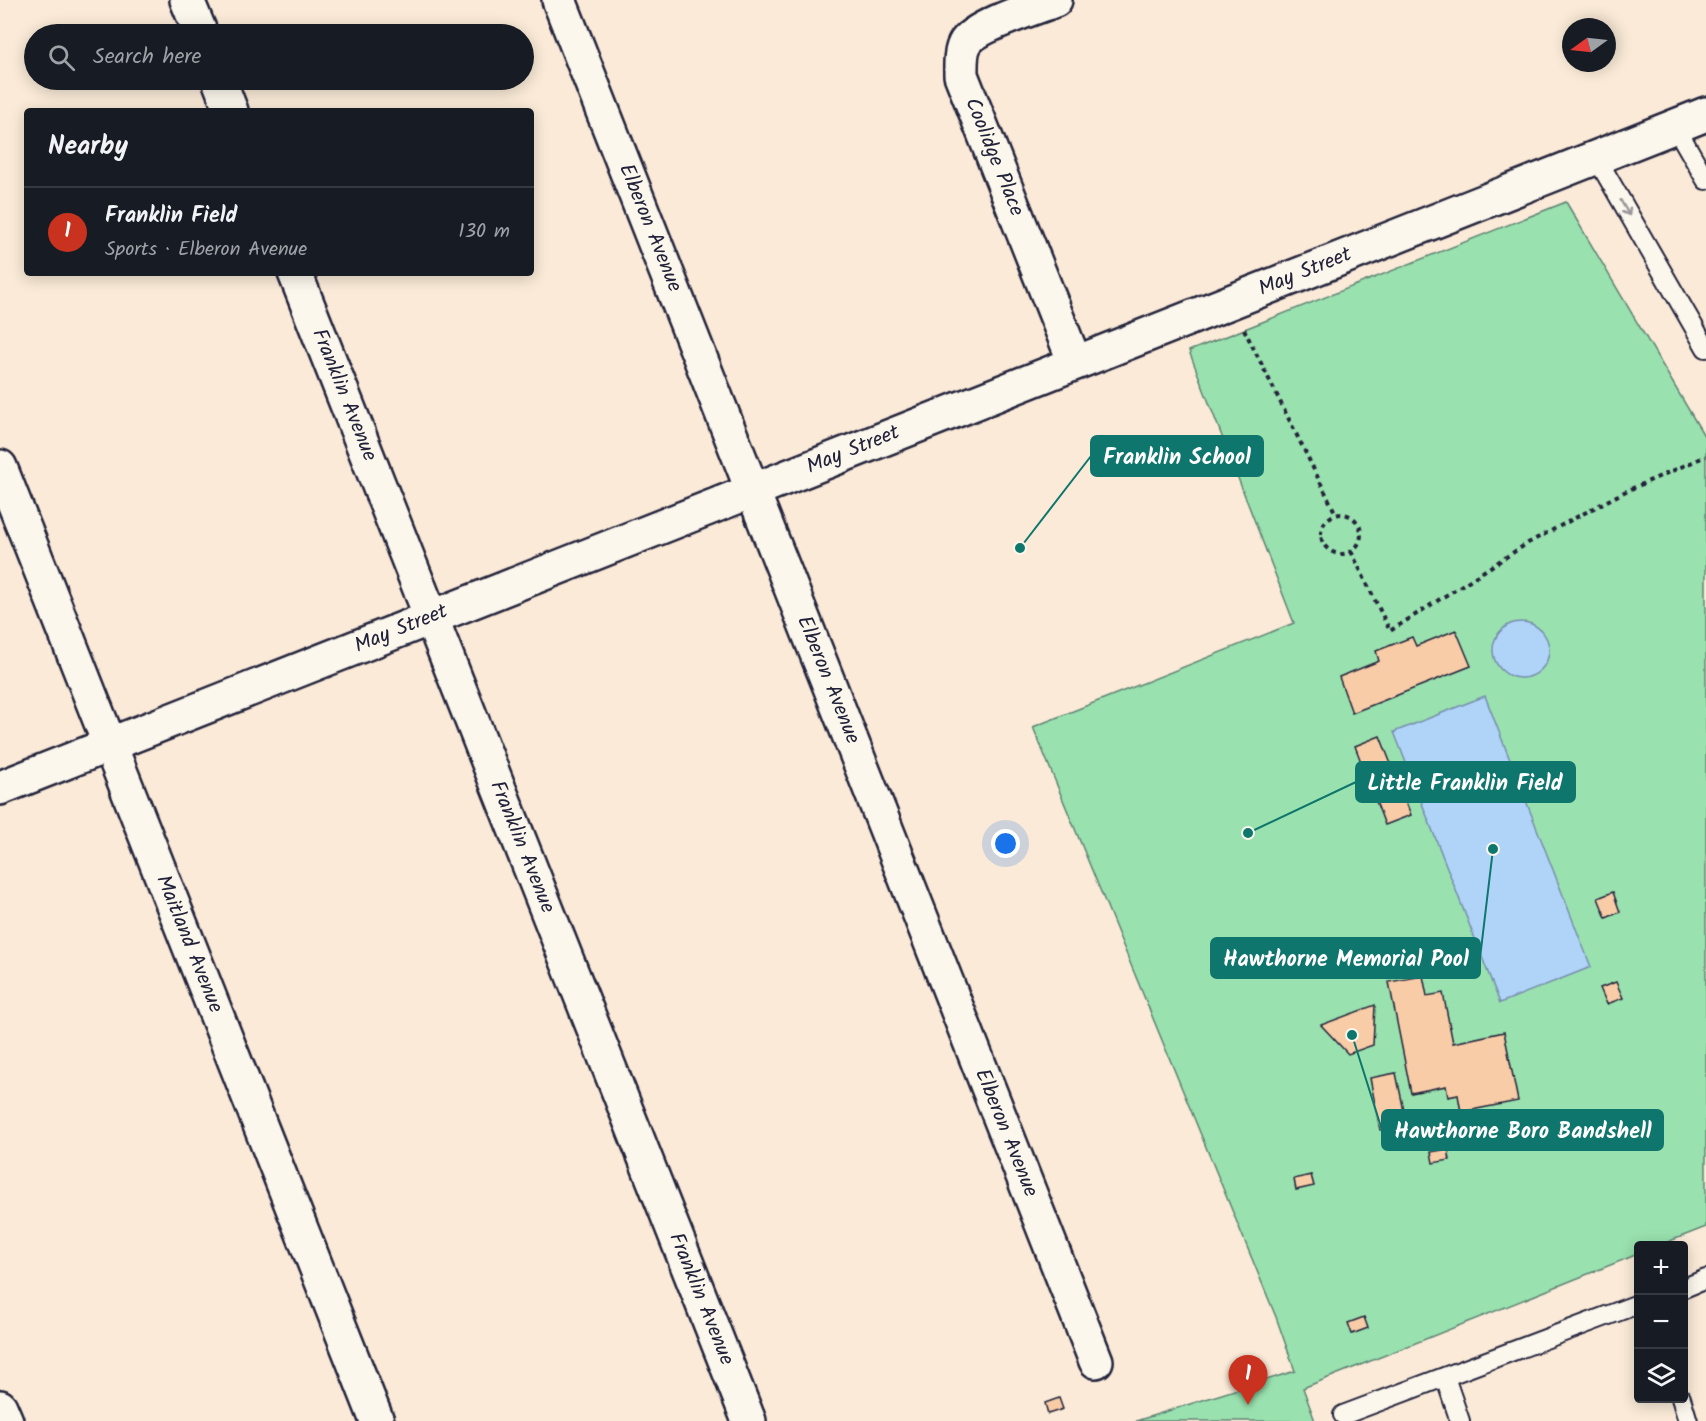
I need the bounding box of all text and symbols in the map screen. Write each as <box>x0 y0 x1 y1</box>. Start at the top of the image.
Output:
north arrow <box>1562 18 1616 72</box>
search box <box>24 24 534 90</box>
text: Search here <box>93 40 201 75</box>
icon: search <box>45 41 78 74</box>
street label: Coolidge Place <box>955 93 1033 222</box>
text: Nearby <box>48 126 128 168</box>
street label: Elberon Avenue <box>609 159 691 298</box>
text: Franklin Field <box>105 199 237 234</box>
one-way arrow <box>1619 199 1631 216</box>
text: 1 <box>64 216 71 248</box>
text: 130 m <box>458 216 510 248</box>
text: Sports · Elberon Avenue <box>105 234 307 266</box>
street label: May Street <box>1253 238 1357 306</box>
street label: Franklin Avenue <box>302 324 386 467</box>
street label: May Street <box>801 416 905 484</box>
callout: Franklin School <box>1091 436 1263 476</box>
text: Franklin School <box>1103 441 1251 476</box>
street label: May Street <box>349 595 453 663</box>
street label: Elberon Avenue <box>787 611 869 750</box>
callout: Little Franklin Field <box>1356 762 1575 802</box>
text: Little Franklin Field <box>1367 767 1564 802</box>
street label: Franklin Avenue <box>480 776 564 919</box>
your location <box>991 829 1020 858</box>
street label: Maitland Avenue <box>146 870 232 1019</box>
callout: Hawthorne Memorial Pool <box>1211 938 1480 978</box>
text: Hawthorne Memorial Pool <box>1223 943 1469 978</box>
street label: Elberon Avenue <box>965 1064 1047 1203</box>
callout: Hawthorne Boro Bandshell <box>1382 1110 1663 1150</box>
text: Hawthorne Boro Bandshell <box>1394 1115 1652 1150</box>
street label: Franklin Avenue <box>659 1228 743 1371</box>
map controls <box>1634 1241 1688 1403</box>
button: + <box>1634 1241 1688 1295</box>
button: − <box>1634 1295 1688 1349</box>
button: layers <box>1634 1349 1688 1403</box>
pin: 1 <box>1228 1356 1268 1405</box>

